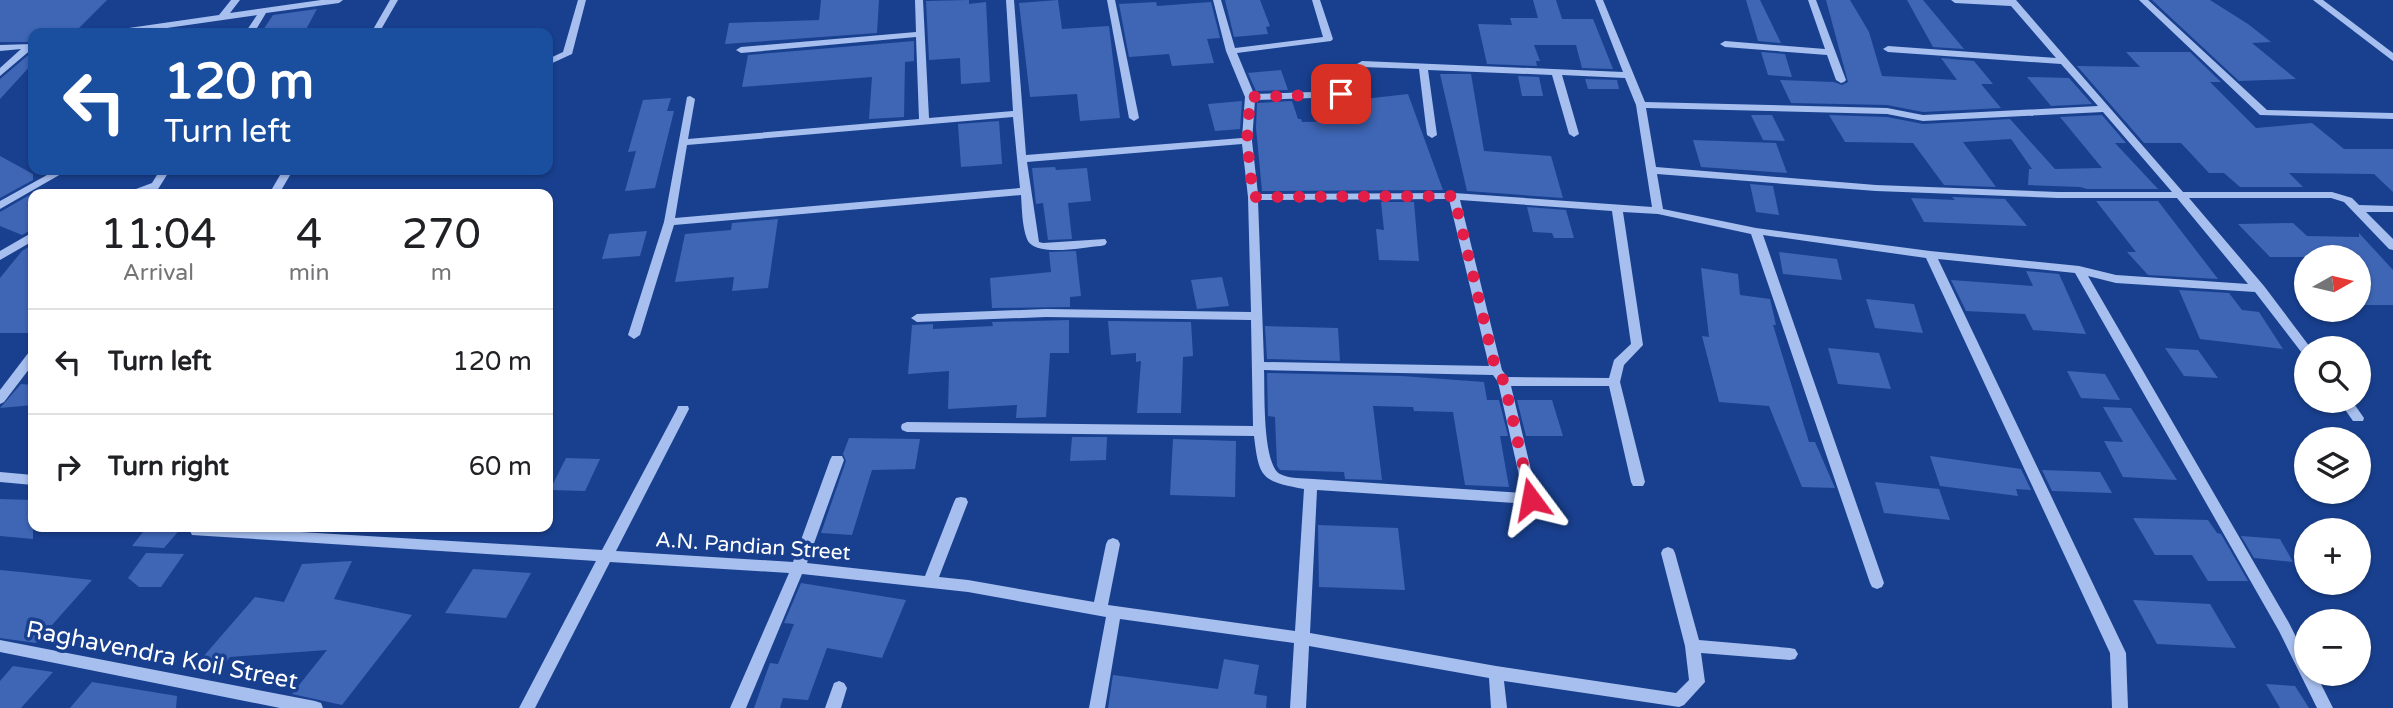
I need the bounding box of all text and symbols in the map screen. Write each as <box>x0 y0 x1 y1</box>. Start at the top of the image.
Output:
text: 120 m <box>164 53 314 112</box>
icon: left <box>49 56 140 147</box>
pin <box>1311 64 1371 124</box>
icon: arrive <box>1322 75 1360 113</box>
text: Turn left <box>164 113 291 151</box>
text: 11:04 <box>100 209 217 260</box>
text: 4 <box>296 209 322 260</box>
text: 270 <box>402 209 481 260</box>
north arrow <box>2294 245 2371 322</box>
map controls <box>2294 245 2371 686</box>
text: Arrival <box>123 259 194 287</box>
text: min <box>289 259 330 287</box>
text: m <box>431 259 452 287</box>
button: search <box>2294 336 2371 413</box>
icon: left <box>49 343 87 381</box>
text: Turn left <box>108 346 211 377</box>
text: 120 m <box>452 346 532 377</box>
button: layers <box>2294 427 2371 504</box>
icon: right <box>49 448 87 486</box>
text: Turn right <box>108 451 229 482</box>
text: 60 m <box>469 451 532 482</box>
position arrow <box>1494 462 1568 536</box>
button: + <box>2294 518 2371 595</box>
street label: A.N. Pandian Street <box>655 527 851 566</box>
button: − <box>2294 609 2371 686</box>
street label: Raghavendra Koil Street <box>24 615 300 696</box>

